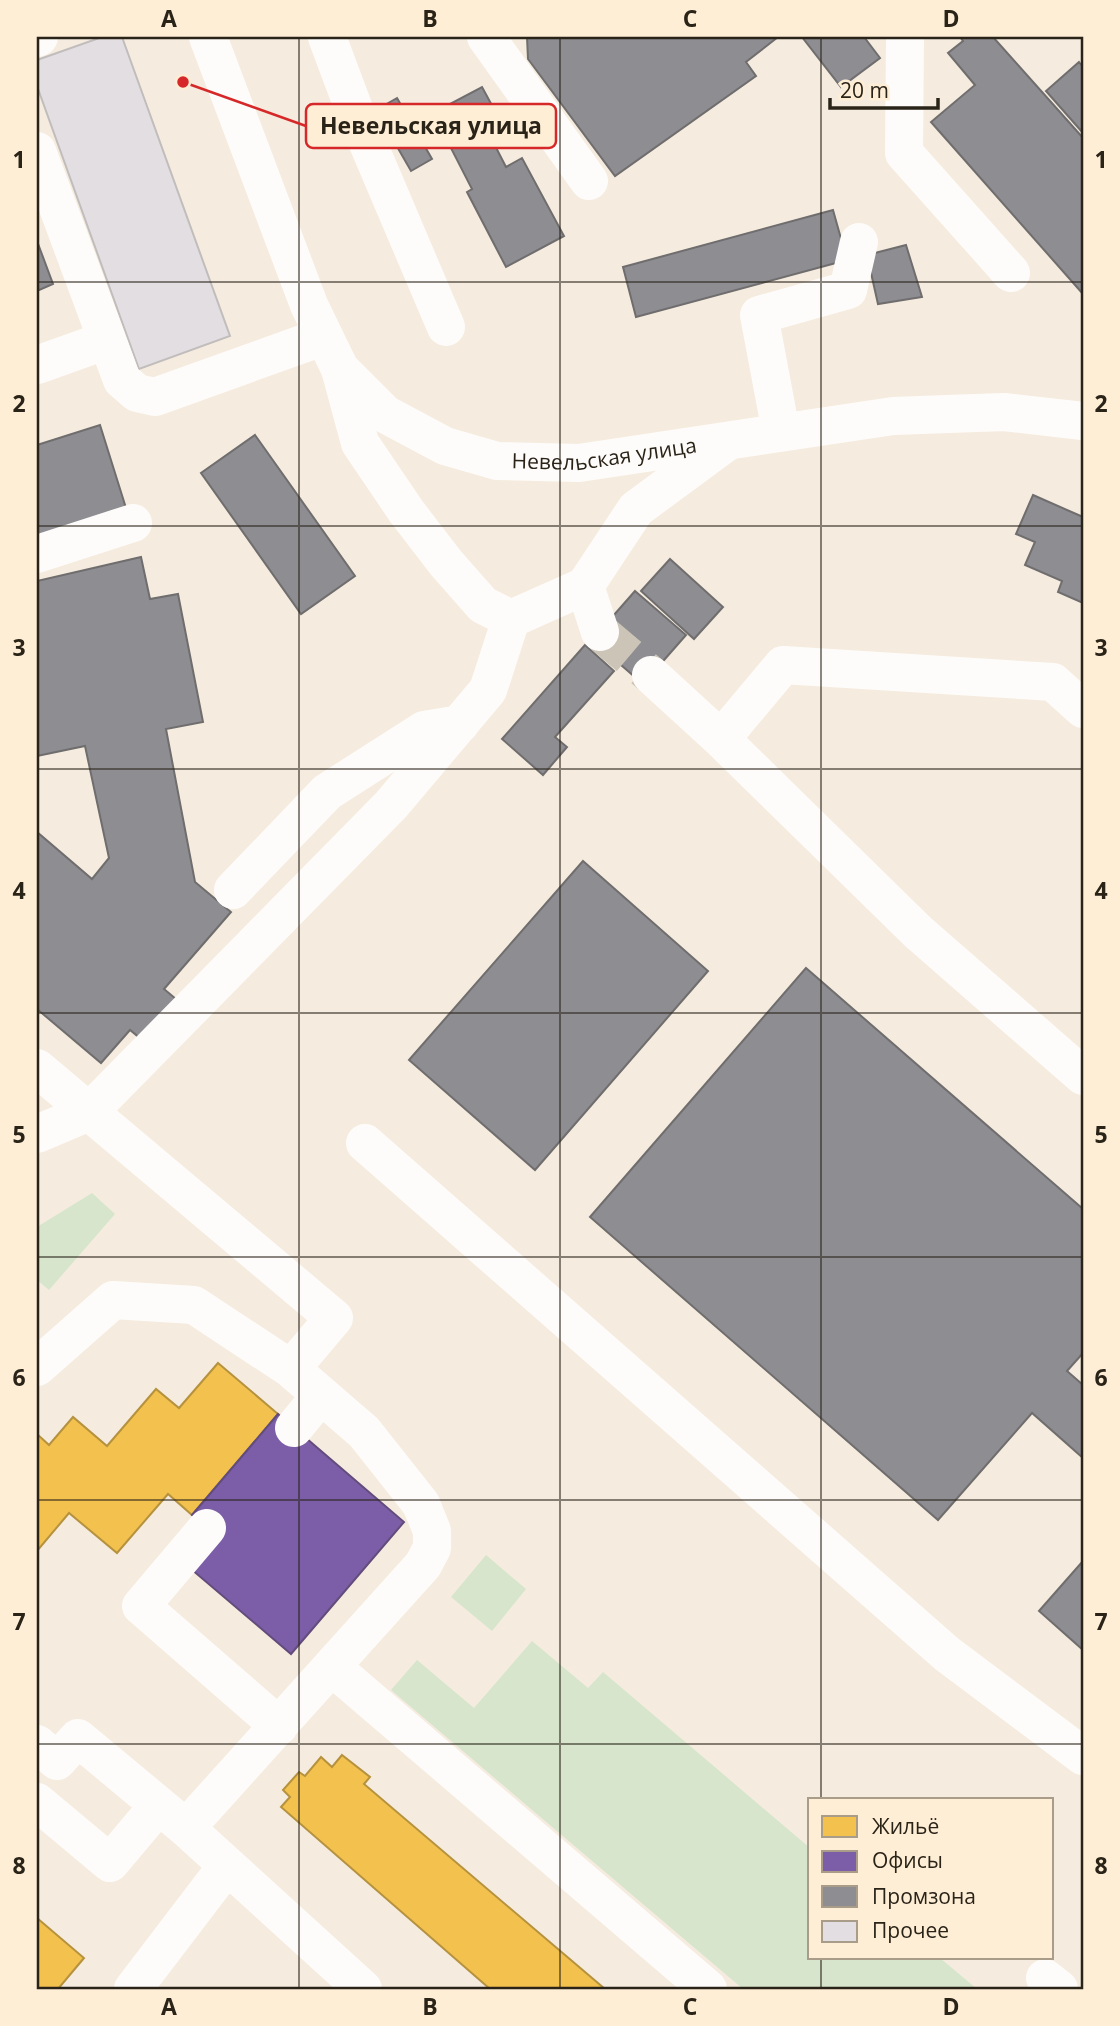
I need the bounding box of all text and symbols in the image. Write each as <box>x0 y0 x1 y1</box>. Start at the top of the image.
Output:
text: A <box>161 2 177 34</box>
text: B <box>422 2 438 34</box>
text: C <box>683 2 697 34</box>
text: D <box>942 2 960 34</box>
scale bar <box>830 66 938 110</box>
text: 20 m <box>840 76 889 104</box>
callout: Невельская улица <box>306 104 556 148</box>
text: Невельская улица <box>320 109 542 141</box>
text: 1 <box>12 143 26 175</box>
text: 1 <box>1094 143 1108 175</box>
text: 2 <box>12 387 26 419</box>
text: 2 <box>1094 387 1108 419</box>
street label: Невельская улица <box>511 431 698 476</box>
text: 3 <box>12 631 26 663</box>
text: 3 <box>1094 631 1108 663</box>
text: 4 <box>12 874 26 906</box>
text: 4 <box>1094 874 1108 906</box>
text: 5 <box>12 1118 26 1150</box>
text: 5 <box>1094 1118 1108 1150</box>
text: 6 <box>12 1361 26 1393</box>
text: 6 <box>1094 1361 1108 1393</box>
text: 7 <box>12 1605 26 1637</box>
text: 7 <box>1094 1605 1108 1637</box>
legend <box>808 1798 1054 1960</box>
text: Жильё <box>872 1812 939 1840</box>
text: Офисы <box>872 1846 943 1874</box>
text: 8 <box>12 1849 26 1881</box>
text: 8 <box>1094 1849 1108 1881</box>
text: Промзона <box>872 1882 976 1910</box>
text: Прочее <box>872 1916 949 1944</box>
text: A <box>161 1990 177 2022</box>
text: B <box>422 1990 438 2022</box>
text: C <box>683 1990 697 2022</box>
text: D <box>942 1990 960 2022</box>

